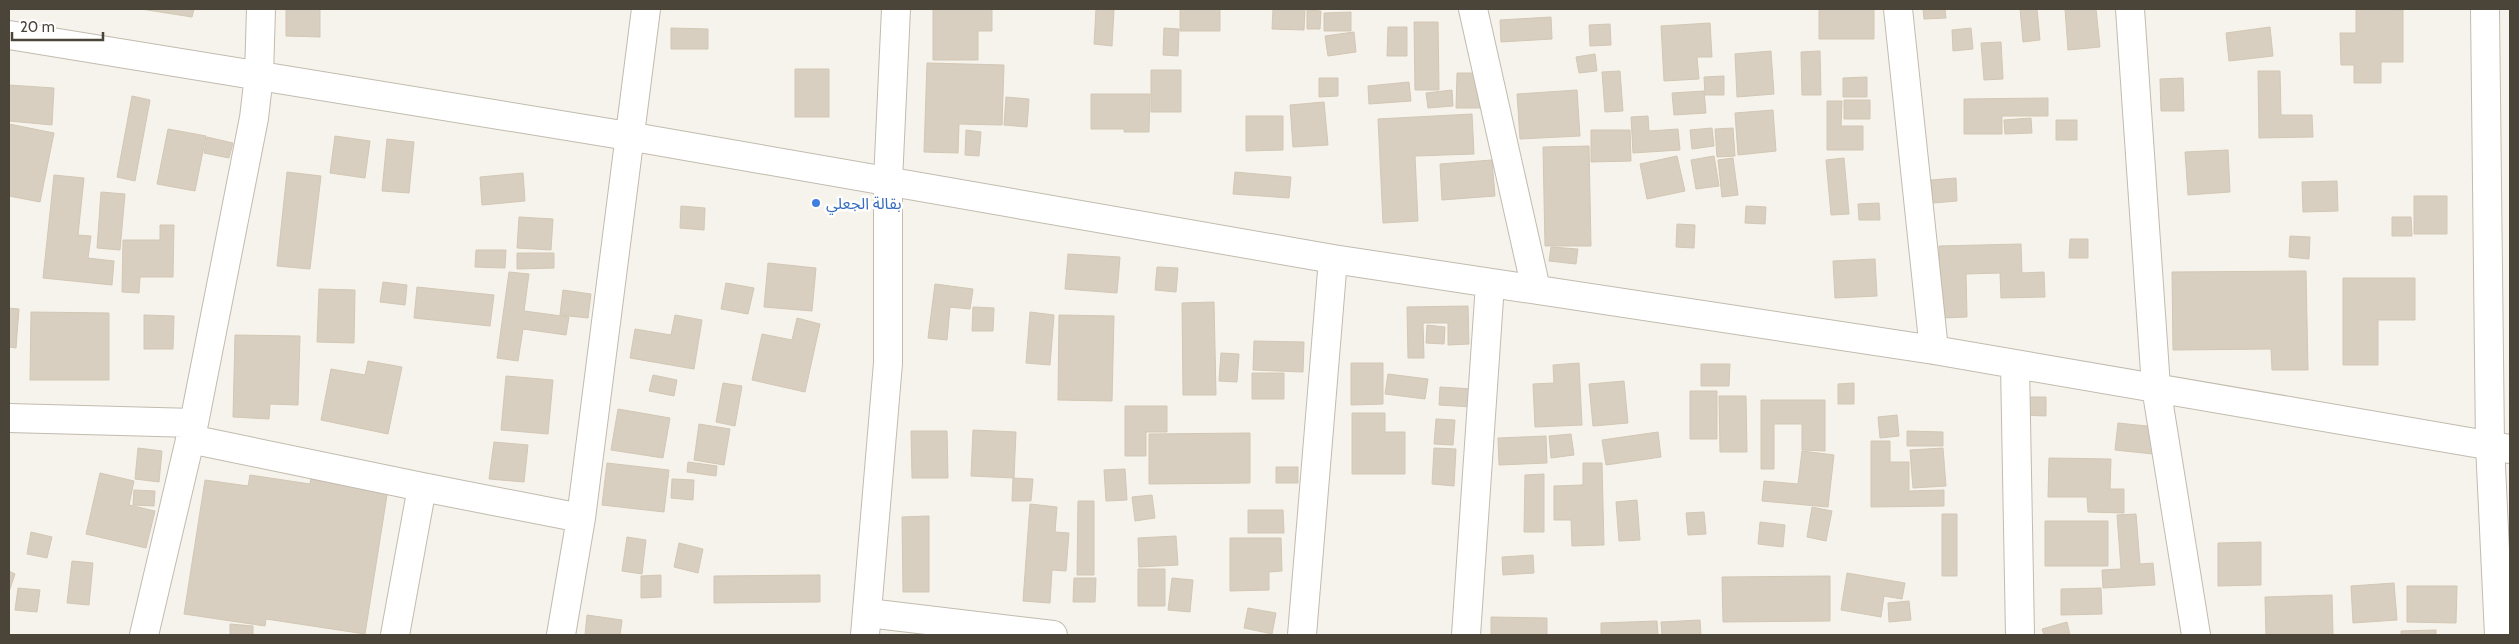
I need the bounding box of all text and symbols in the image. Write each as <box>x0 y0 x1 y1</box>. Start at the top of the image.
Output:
scale bar <box>12 10 104 42</box>
text: 20 m <box>20 18 55 36</box>
place label: بقالة الجعلي <box>826 194 902 215</box>
marker: بقالة الجعلي <box>810 197 822 209</box>

